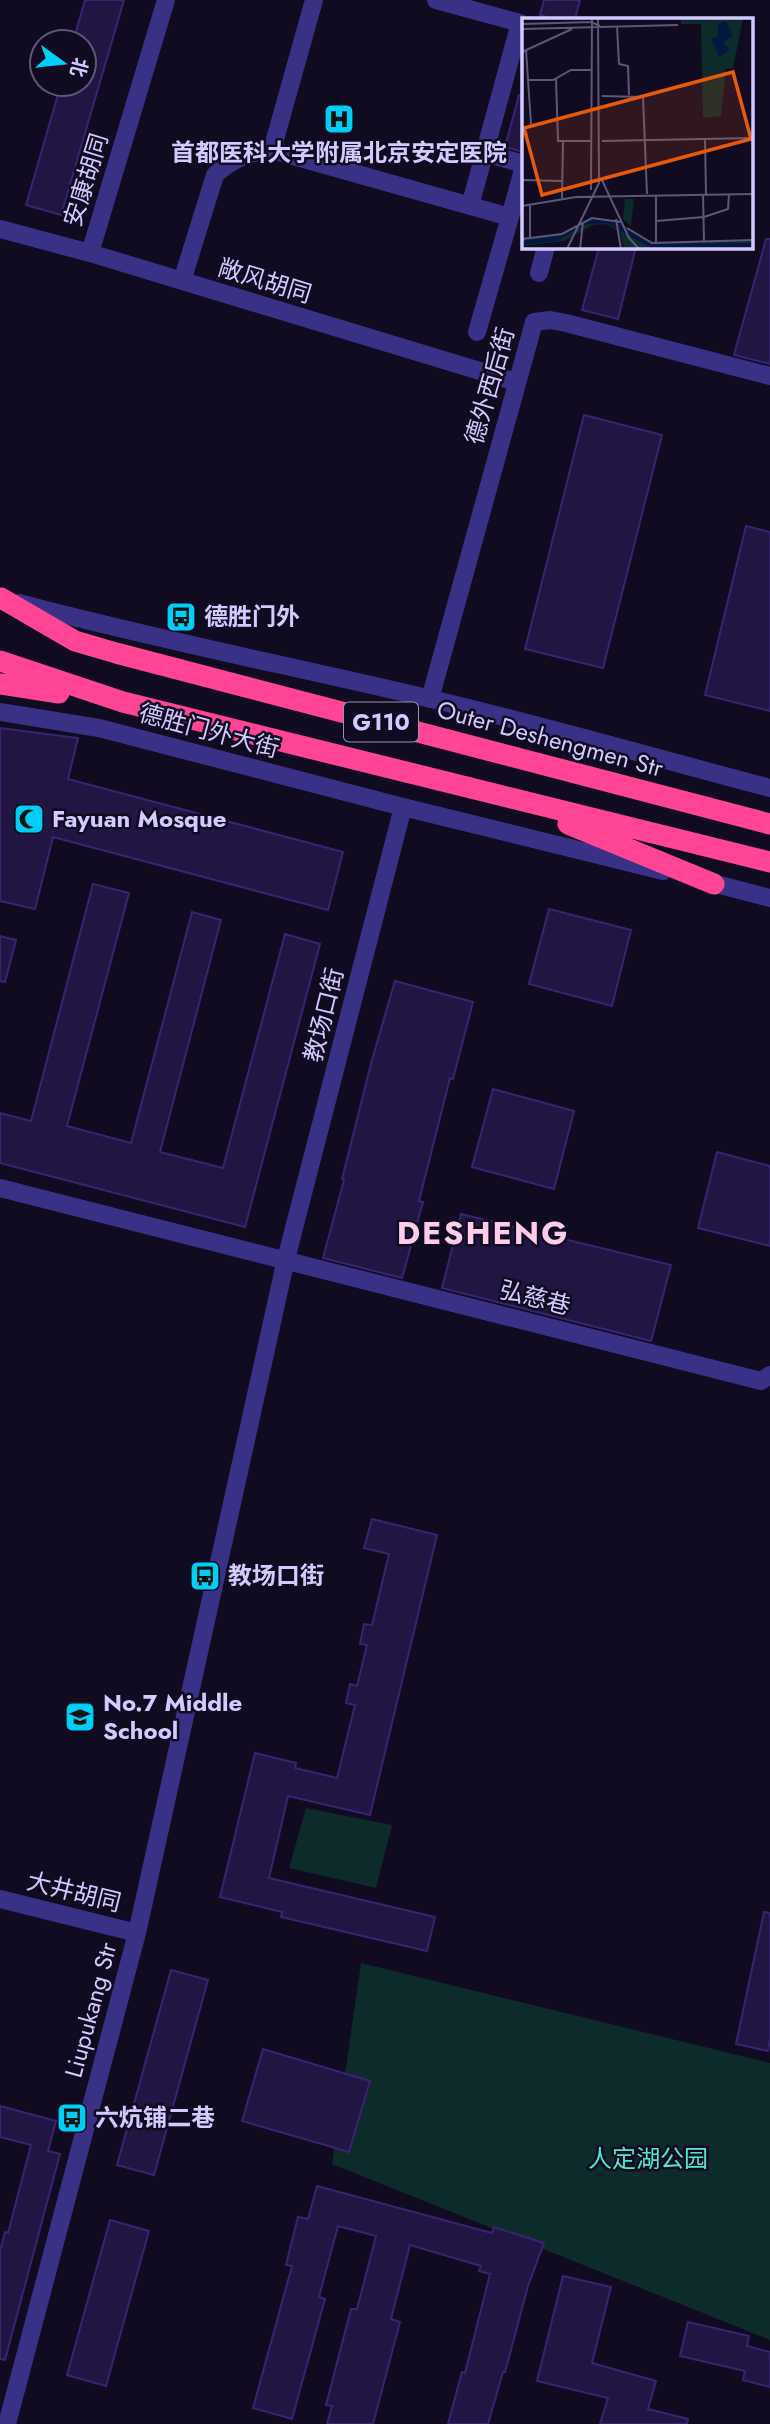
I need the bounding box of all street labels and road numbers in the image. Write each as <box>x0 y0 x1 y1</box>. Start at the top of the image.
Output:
street label: 安康胡同 <box>55 129 116 231</box>
street label: 敞风胡同 <box>214 250 316 311</box>
street label: 德外西后街 <box>456 323 523 448</box>
street label: Outer Deshengmen Str <box>433 691 668 786</box>
street label: 德胜门外大街 <box>135 695 283 766</box>
road number: G110 <box>344 702 418 742</box>
street label: 教场口街 <box>295 964 352 1066</box>
street label: 弘慈巷 <box>496 1272 574 1323</box>
street label: 大井胡同 <box>23 1863 125 1920</box>
street label: Liupukang Str <box>56 1938 126 2081</box>

